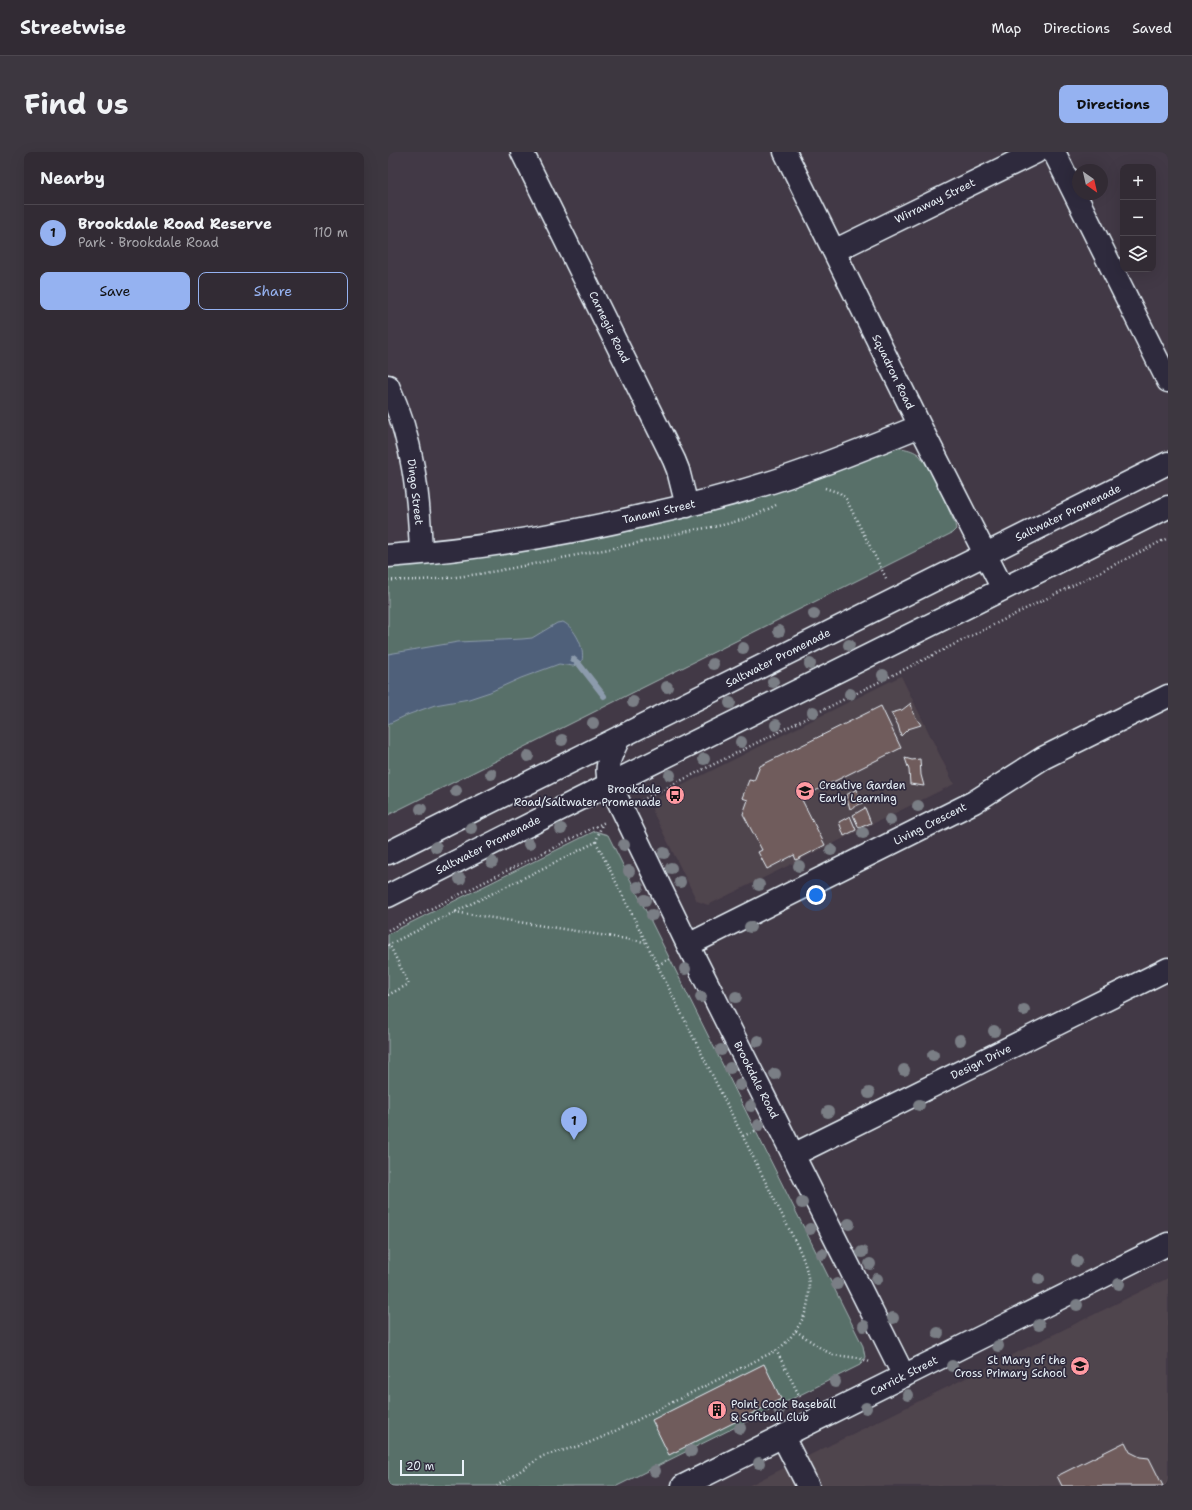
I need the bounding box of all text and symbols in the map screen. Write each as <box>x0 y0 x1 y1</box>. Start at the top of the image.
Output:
text: Streetwise <box>20 15 126 40</box>
text: Map <box>992 19 1022 37</box>
text: Directions <box>1044 19 1110 37</box>
text: Saved <box>1132 19 1172 37</box>
text: Find us <box>24 85 129 123</box>
button: Directions <box>1059 85 1168 123</box>
north arrow <box>1072 164 1108 200</box>
map controls <box>1120 164 1156 272</box>
button: + <box>1120 164 1156 200</box>
text: Nearby <box>40 167 105 189</box>
street label: Wirraway Street <box>892 175 978 227</box>
button: − <box>1120 200 1156 236</box>
text: Brookdale Road Reserve <box>78 214 272 234</box>
text: 1 <box>50 224 56 241</box>
text: 110 m <box>313 224 348 241</box>
text: Park · Brookdale Road <box>78 234 219 251</box>
button: layers <box>1120 236 1156 272</box>
button: Save <box>40 272 190 310</box>
button: Share <box>198 272 348 310</box>
street label: Carnegie Road <box>585 289 633 365</box>
street label: Squadron Road <box>868 332 918 412</box>
street label: Dingo Street <box>404 458 427 526</box>
street label: Saltwater Promenade <box>1013 481 1123 545</box>
street label: Tanami Street <box>621 496 697 528</box>
street label: Saltwater Promenade <box>723 625 833 691</box>
place label: Creative Garden Early Learning <box>819 778 906 806</box>
school or university icon: Creative Garden Early Learning <box>794 780 816 802</box>
place label: Brookdale Road/Saltwater Promenade <box>514 782 661 810</box>
bus stop icon: Brookdale Road/Saltwater Promenade <box>664 784 686 806</box>
street label: Living Crescent <box>891 799 969 849</box>
street label: Saltwater Promenade <box>433 812 543 878</box>
your location <box>806 885 826 905</box>
street label: Brookdale Road <box>730 1039 782 1121</box>
street label: Design Drive <box>948 1041 1014 1083</box>
pin: 1 <box>561 1107 587 1140</box>
street label: Carrick Street <box>868 1353 940 1399</box>
place label: St Mary of the Cross Primary School <box>954 1353 1067 1381</box>
school or university icon: St Mary of the Cross Primary School <box>1069 1355 1091 1377</box>
place label: Point Cook Baseball & Softball Club <box>731 1397 837 1425</box>
building icon: Point Cook Baseball & Softball Club <box>706 1399 728 1421</box>
scale bar <box>400 1458 464 1477</box>
text: 20 m <box>406 1459 434 1474</box>

